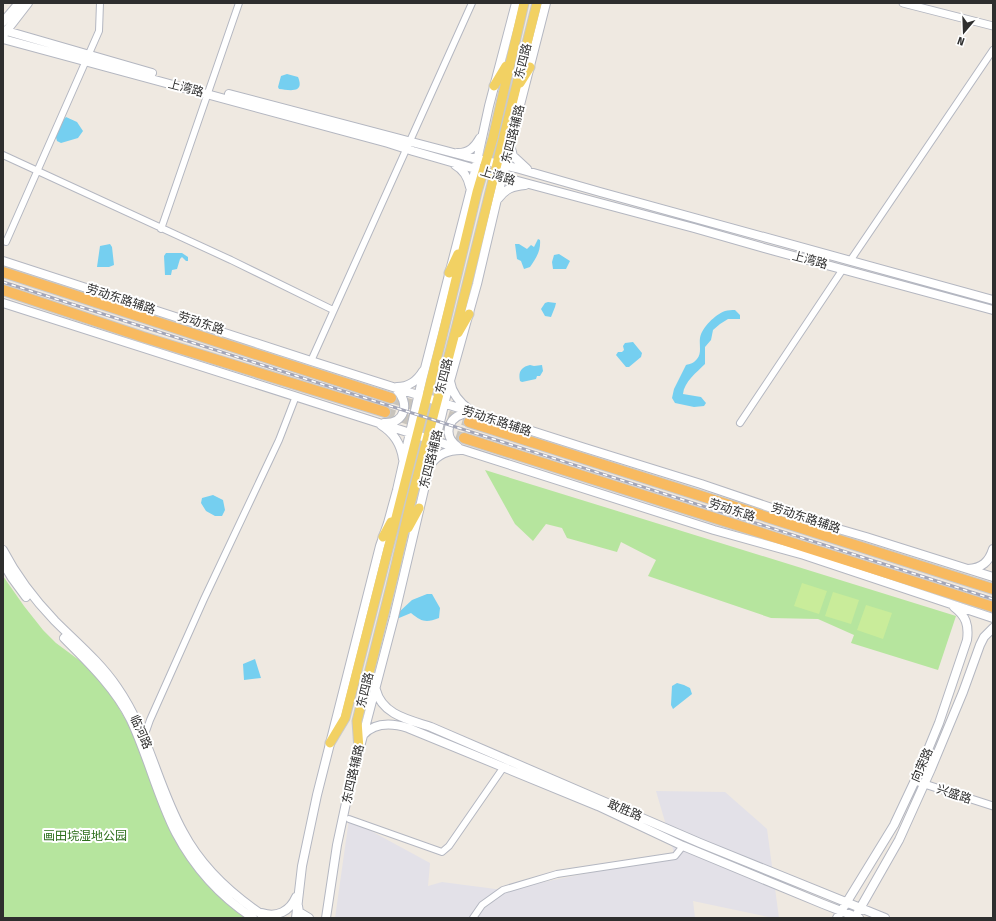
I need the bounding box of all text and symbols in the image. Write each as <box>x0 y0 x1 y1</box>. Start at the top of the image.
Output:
north arrow <box>944 12 984 52</box>
text: N <box>956 34 966 48</box>
street label: 东四路 <box>512 42 534 80</box>
street label: 上湾路 <box>167 77 205 99</box>
street label: 东四路辅路 <box>499 103 527 165</box>
street label: 上湾路 <box>479 164 517 188</box>
street label: 上湾路 <box>791 249 829 271</box>
street label: 劳动东路辅路 <box>85 281 157 317</box>
street label: 劳动东路 <box>176 309 226 337</box>
street label: 东四路 <box>433 357 455 395</box>
street label: 劳动东路辅路 <box>461 403 533 439</box>
street label: 东四路辅路 <box>417 428 445 490</box>
street label: 劳动东路 <box>707 496 757 524</box>
street label: 劳动东路辅路 <box>770 500 842 536</box>
street label: 东四路 <box>354 671 376 709</box>
street label: 临河路 <box>127 713 155 751</box>
street label: 东四路辅路 <box>339 743 367 805</box>
street label: 向荣路 <box>908 746 936 784</box>
street label: 兴盛路 <box>935 782 973 806</box>
street label: 敢胜路 <box>606 797 644 823</box>
park label: 画田垸湿地公园 <box>43 829 127 843</box>

